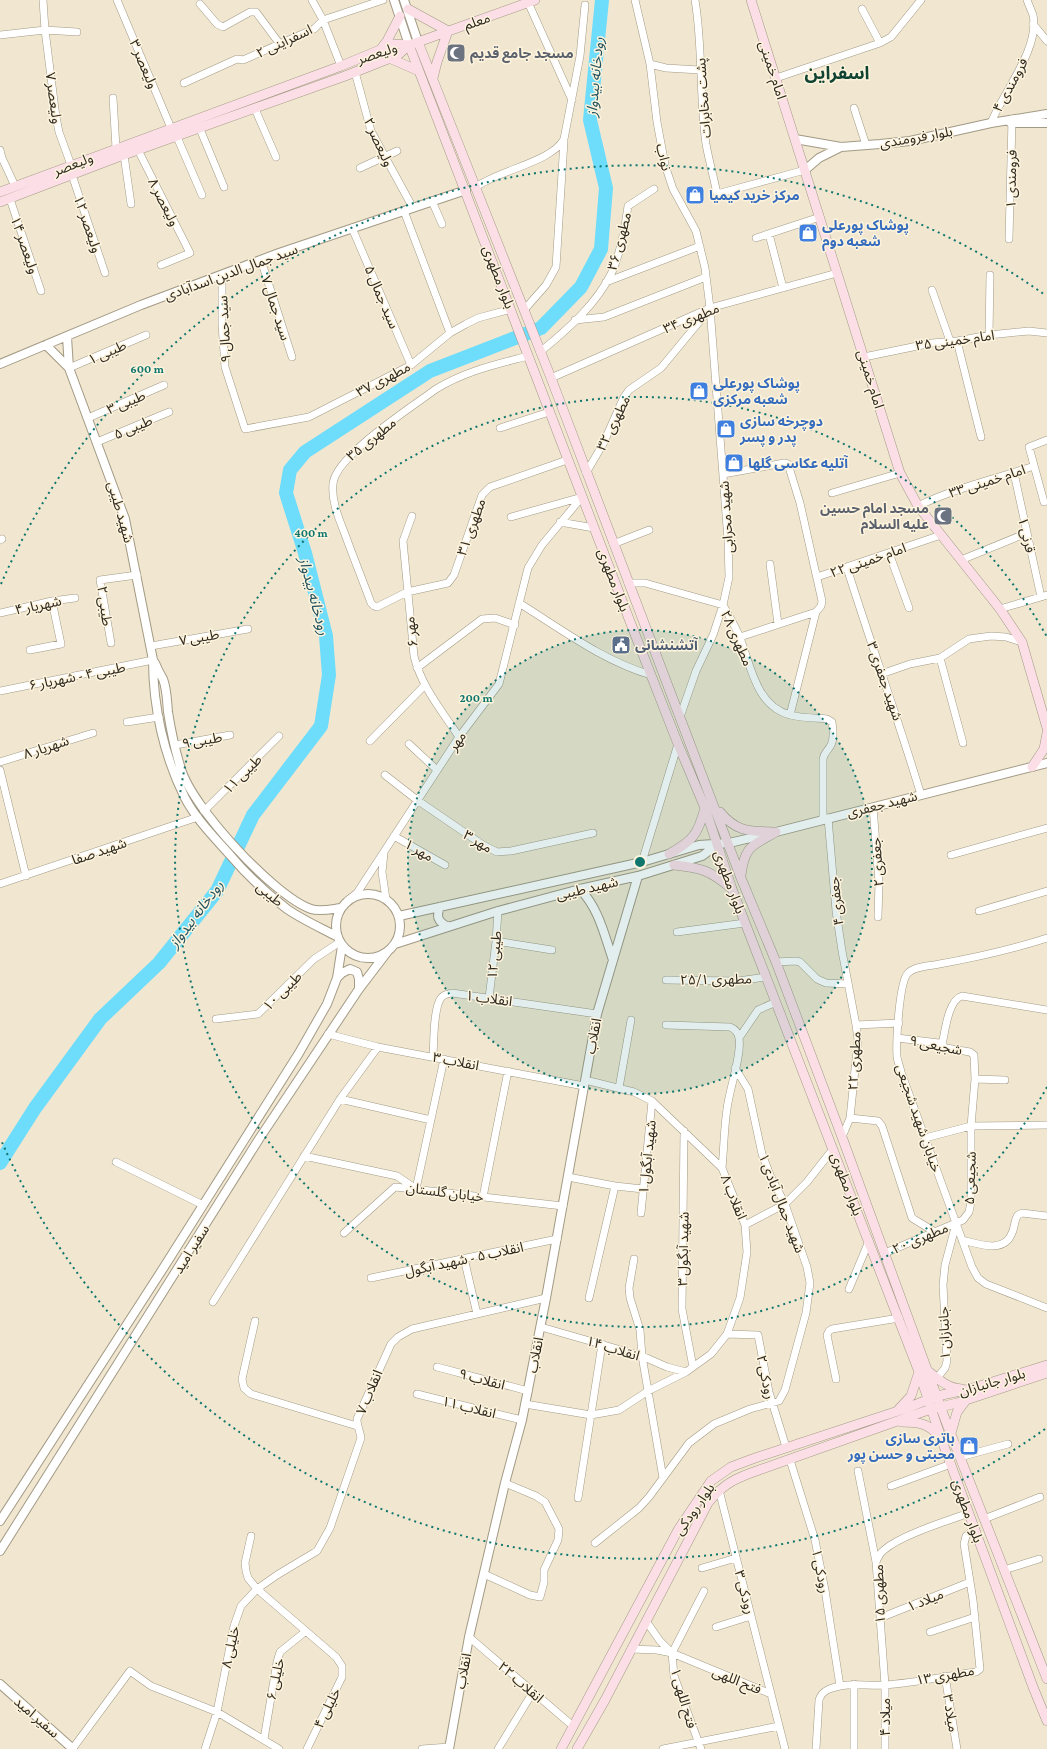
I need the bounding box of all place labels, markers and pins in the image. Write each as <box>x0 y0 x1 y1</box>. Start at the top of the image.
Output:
mosque icon: مسجد جامع قدیم <box>445 42 467 64</box>
place label: مسجد جامع قدیم <box>470 45 574 64</box>
shop icon: مرکز خرید کیمیا <box>684 184 706 206</box>
place label: مرکز خرید کیمیا <box>709 187 800 204</box>
place label: پوشاک پورعلی شعبه دوم <box>822 217 909 252</box>
shop icon: پوشاک پورعلی شعبه دوم <box>797 222 819 244</box>
place label: پوشاک پورعلی شعبه مرکزی <box>713 375 800 408</box>
shop icon: پوشاک پورعلی شعبه مرکزی <box>688 380 710 402</box>
place label: دوچرخه سازی پدر و پسر <box>739 413 823 447</box>
shop icon: دوچرخه سازی پدر و پسر <box>715 418 737 440</box>
shop icon: آتلیه عکاسی گلها <box>723 452 745 474</box>
place label: آتلیه عکاسی گلها <box>748 455 848 471</box>
place label: مسجد امام حسین علیه السلام <box>820 500 929 535</box>
mosque icon: مسجد امام حسین علیه السلام <box>932 505 954 527</box>
public building icon: آتشنشانی <box>610 634 632 656</box>
place label: آتشنشانی <box>635 637 698 653</box>
centre of rings <box>633 855 647 869</box>
place label: باتری سازی محبتی و حسن پور <box>847 1430 955 1464</box>
shop icon: باتری سازی محبتی و حسن پور <box>958 1435 980 1457</box>

